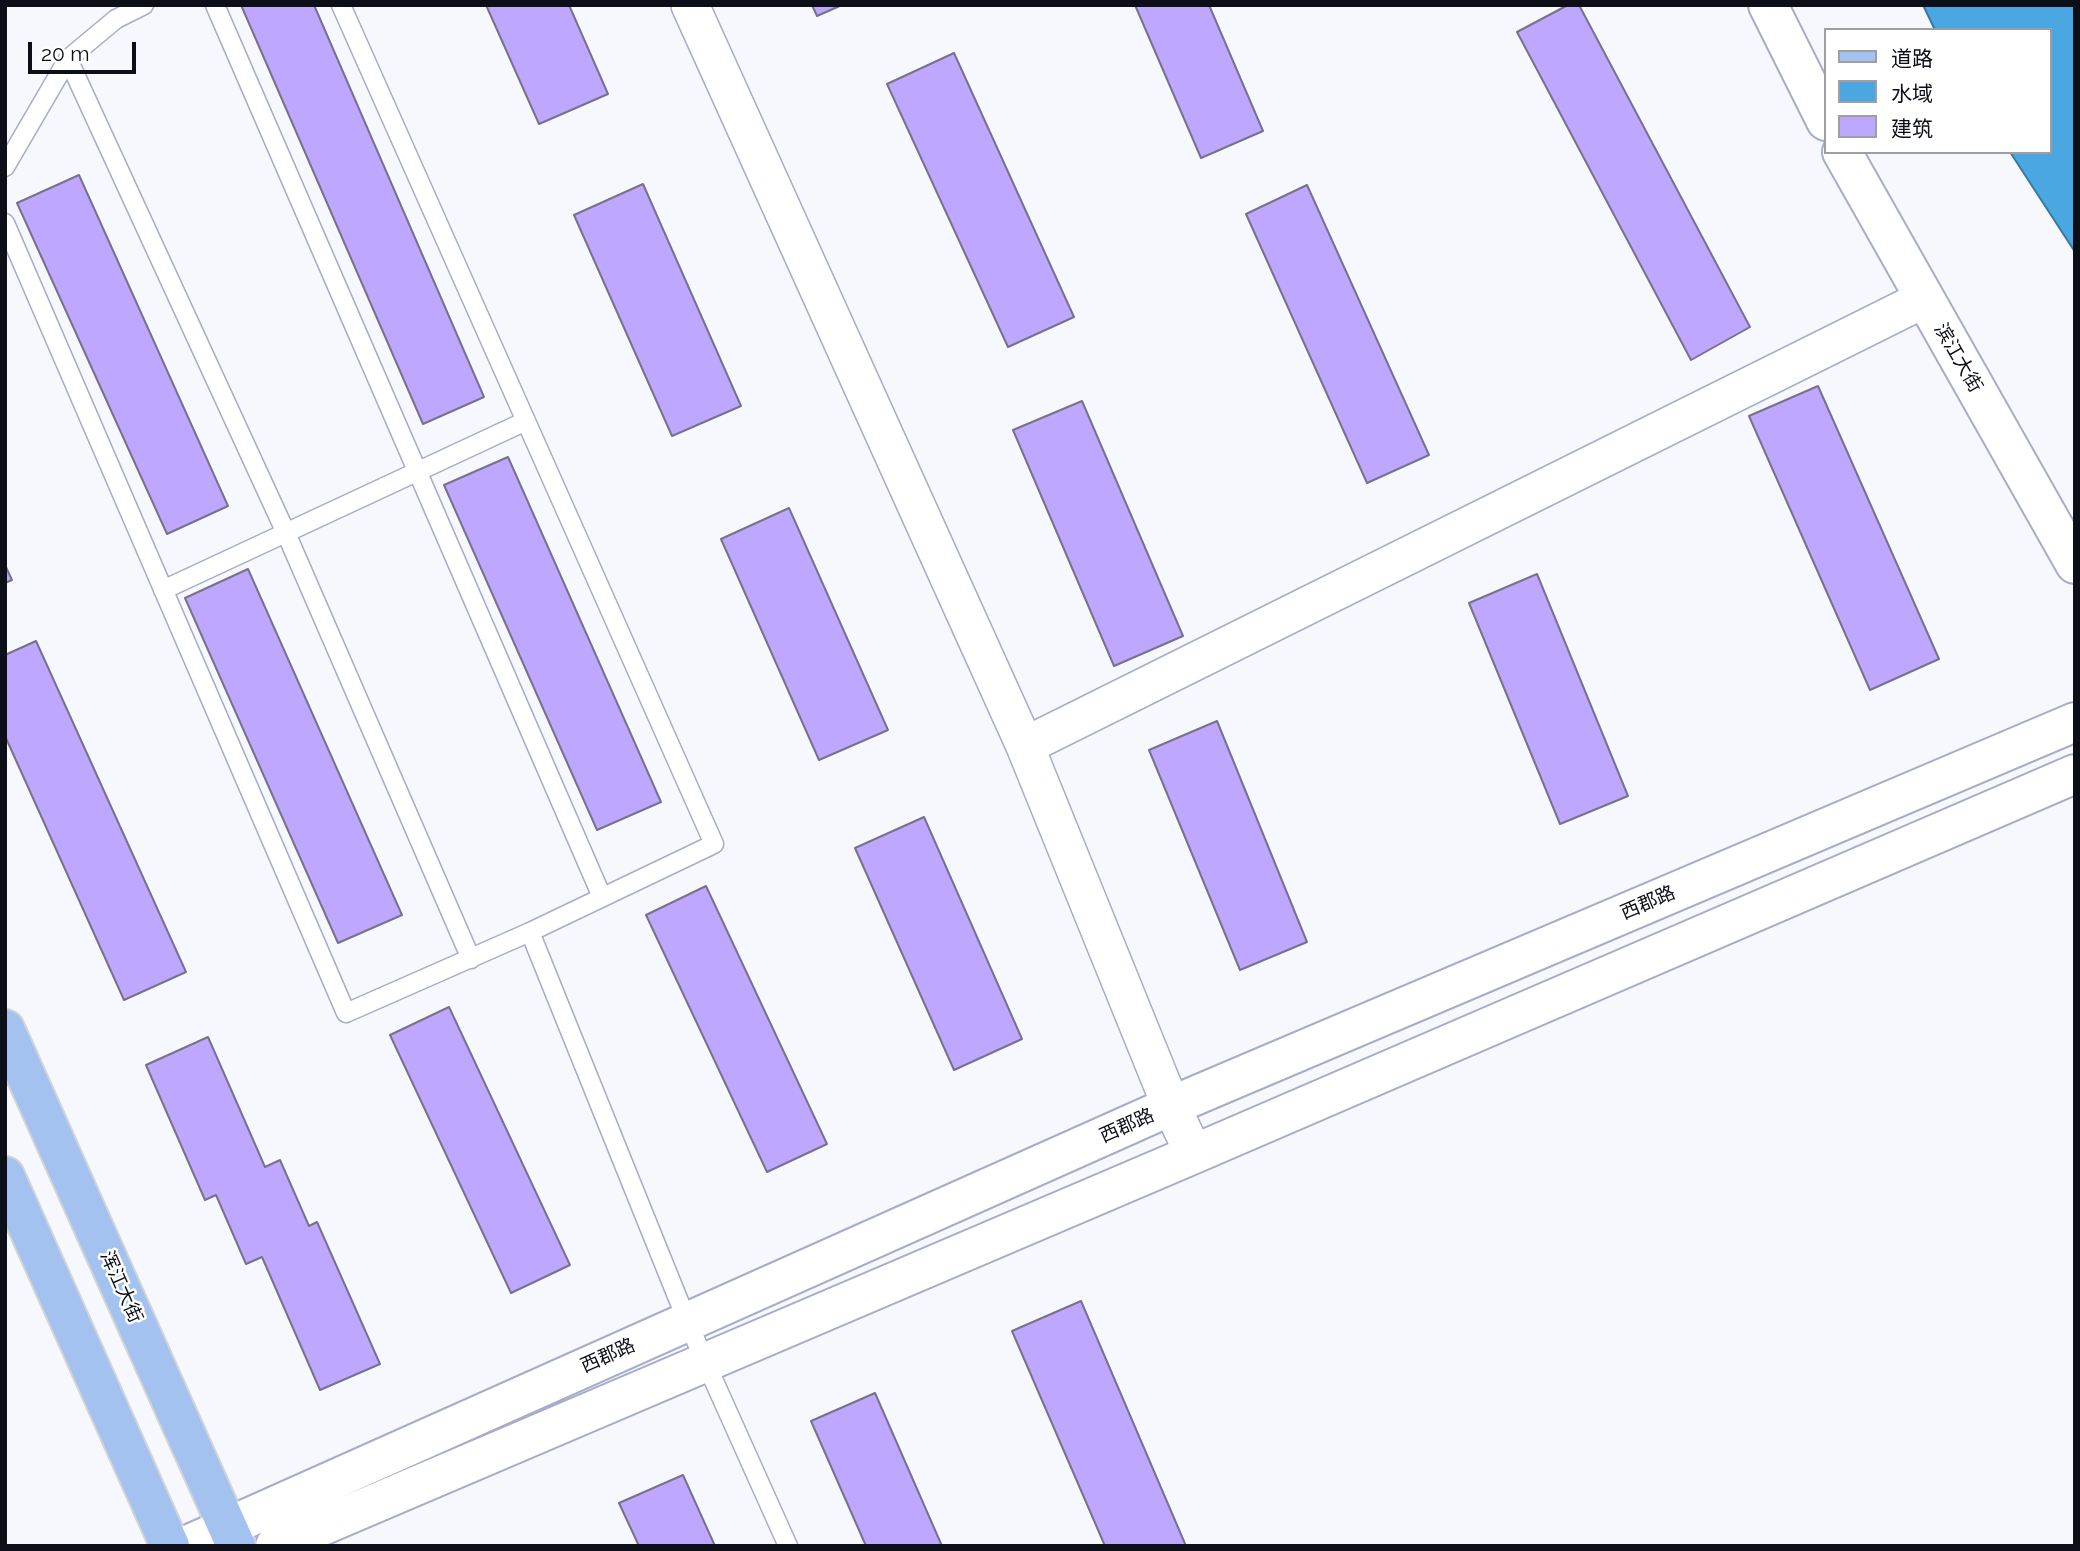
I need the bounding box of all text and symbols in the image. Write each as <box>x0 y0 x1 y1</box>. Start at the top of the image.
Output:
scale bar <box>32 28 140 72</box>
legend <box>1825 28 2052 154</box>
text: 20 m <box>41 41 89 66</box>
text: 道路 <box>1891 46 1933 71</box>
text: 水域 <box>1891 81 1933 106</box>
text: 建筑 <box>1891 116 1933 141</box>
street label: 滨江大街 <box>1929 319 1987 397</box>
street label: 西郡路 <box>1617 881 1679 925</box>
street label: 西郡路 <box>1096 1104 1158 1148</box>
street label: 浑江大街 <box>95 1248 147 1326</box>
street label: 西郡路 <box>577 1334 639 1378</box>

